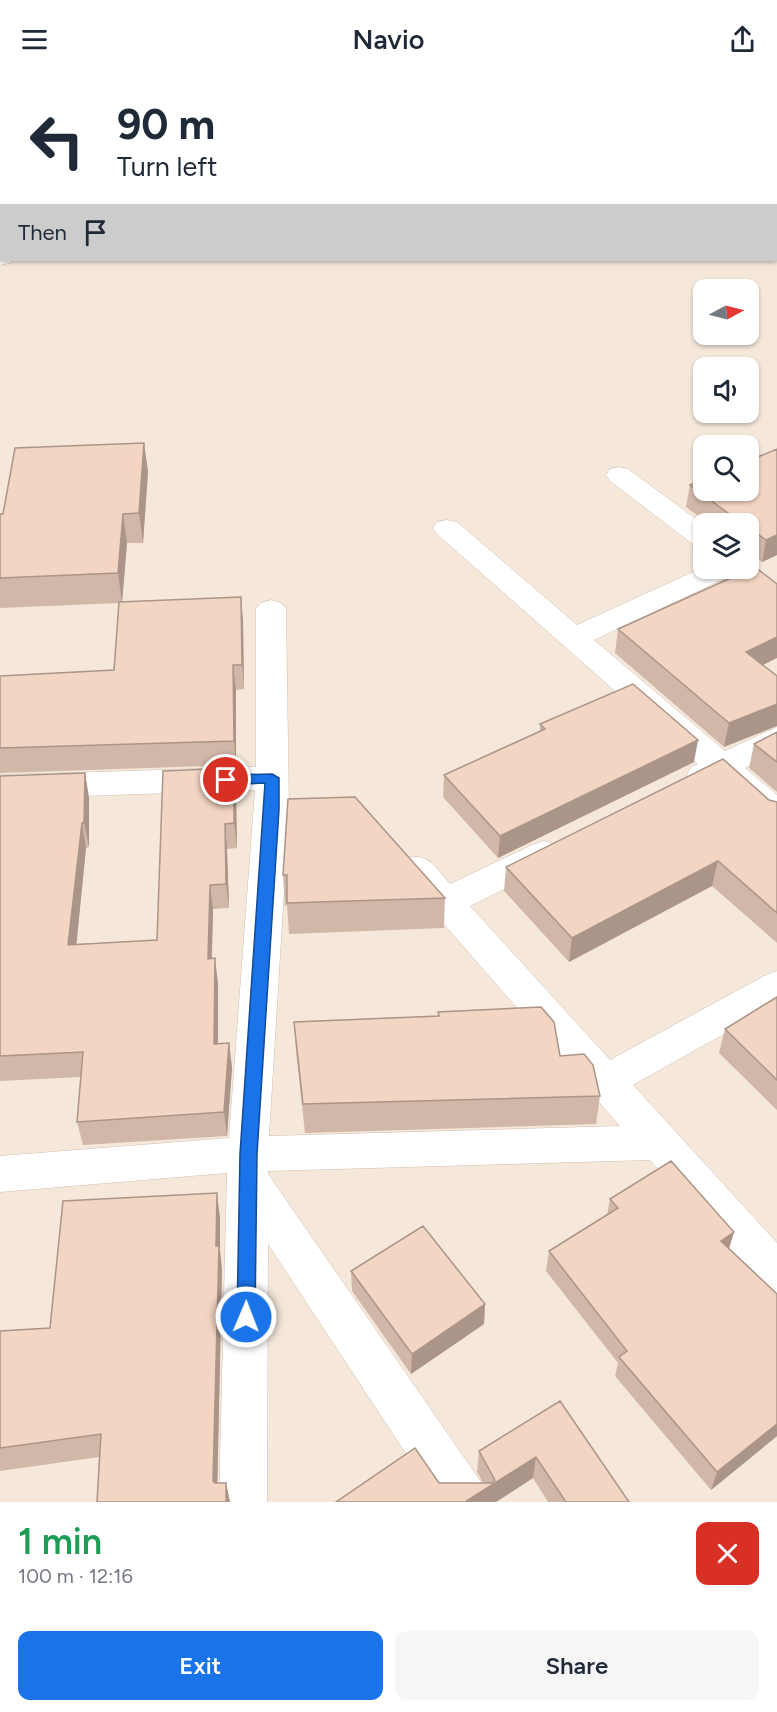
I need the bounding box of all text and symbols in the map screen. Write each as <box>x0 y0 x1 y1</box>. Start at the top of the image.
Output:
icon: menu <box>18 23 51 56</box>
text: Navio <box>353 23 424 56</box>
icon: share <box>726 23 759 56</box>
text: 90 m <box>117 99 215 150</box>
icon: left <box>18 102 96 180</box>
text: Turn left <box>117 150 217 183</box>
icon: arrive <box>79 216 112 249</box>
text: Then <box>18 219 67 246</box>
north arrow <box>693 279 759 345</box>
map controls <box>693 279 759 579</box>
button: sound <box>693 357 759 423</box>
button: search <box>693 435 759 501</box>
button: layers <box>693 513 759 579</box>
pin <box>200 754 251 805</box>
icon: arrive <box>209 763 242 796</box>
position arrow <box>214 1285 278 1349</box>
text: 1 min <box>18 1520 102 1563</box>
button: close <box>696 1522 759 1585</box>
text: 100 m · 12:16 <box>18 1564 133 1588</box>
button: Exit <box>18 1631 383 1700</box>
button: Share <box>395 1631 759 1700</box>

